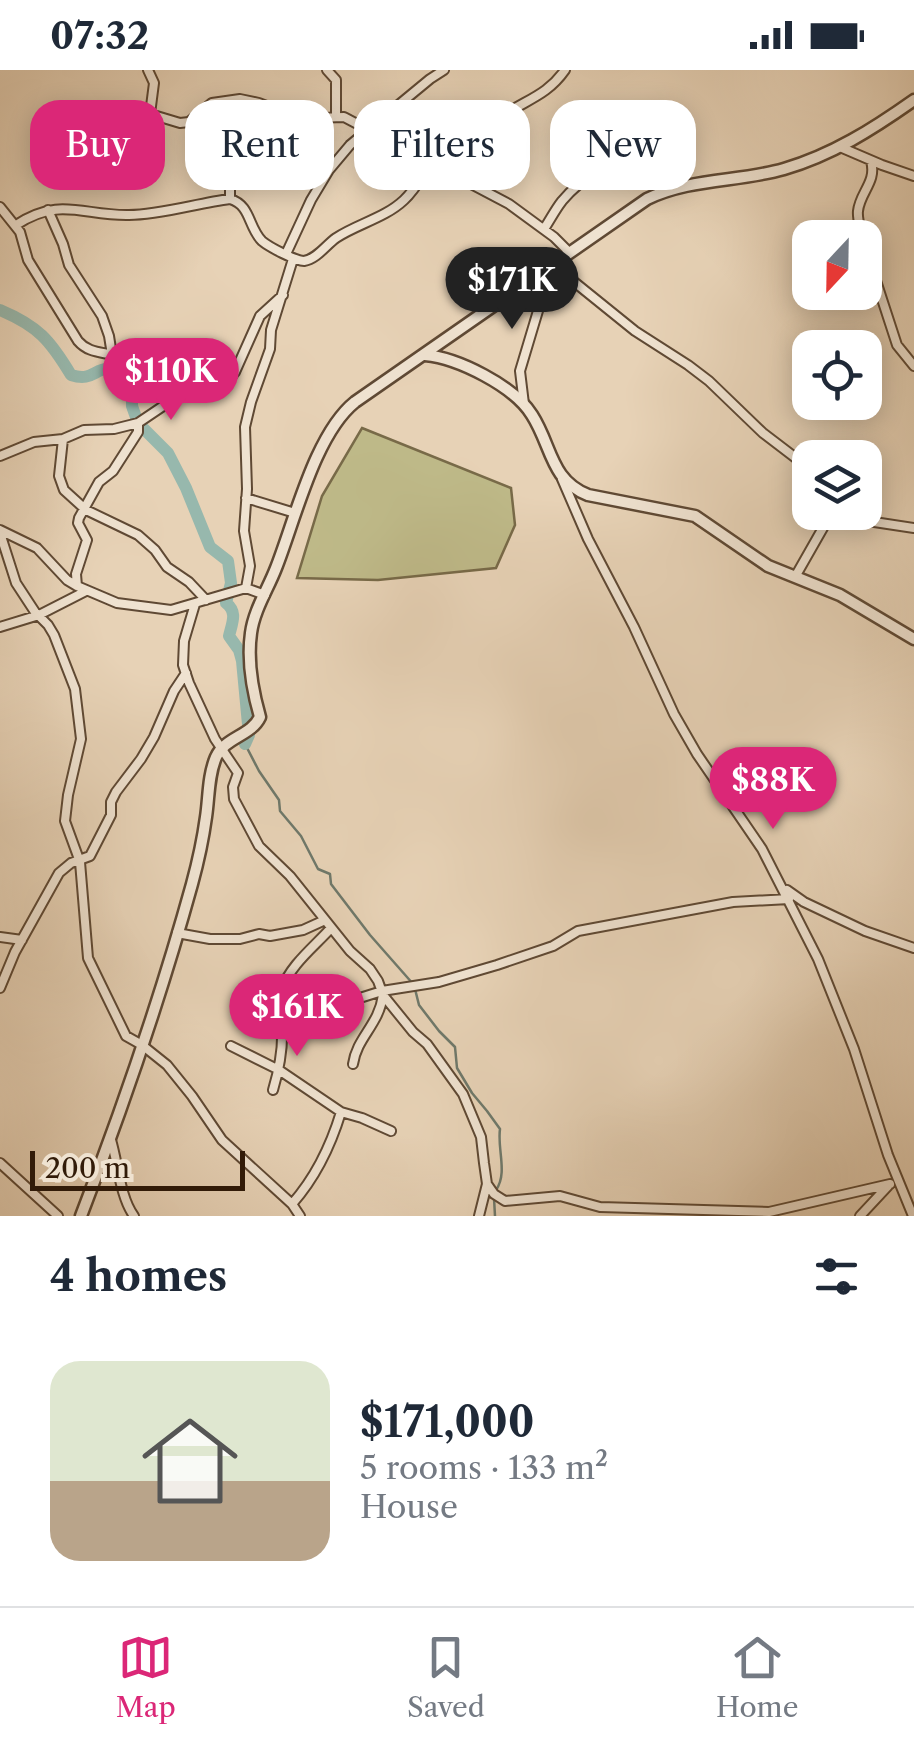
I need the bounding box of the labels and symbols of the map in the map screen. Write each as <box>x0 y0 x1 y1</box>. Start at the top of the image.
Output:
north arrow <box>792 220 882 310</box>
pin: $171K <box>442 247 582 332</box>
pin: $110K <box>101 338 241 423</box>
pin: $88K <box>714 747 832 832</box>
pin: $161K <box>227 974 367 1059</box>
scale bar <box>30 1146 245 1190</box>

